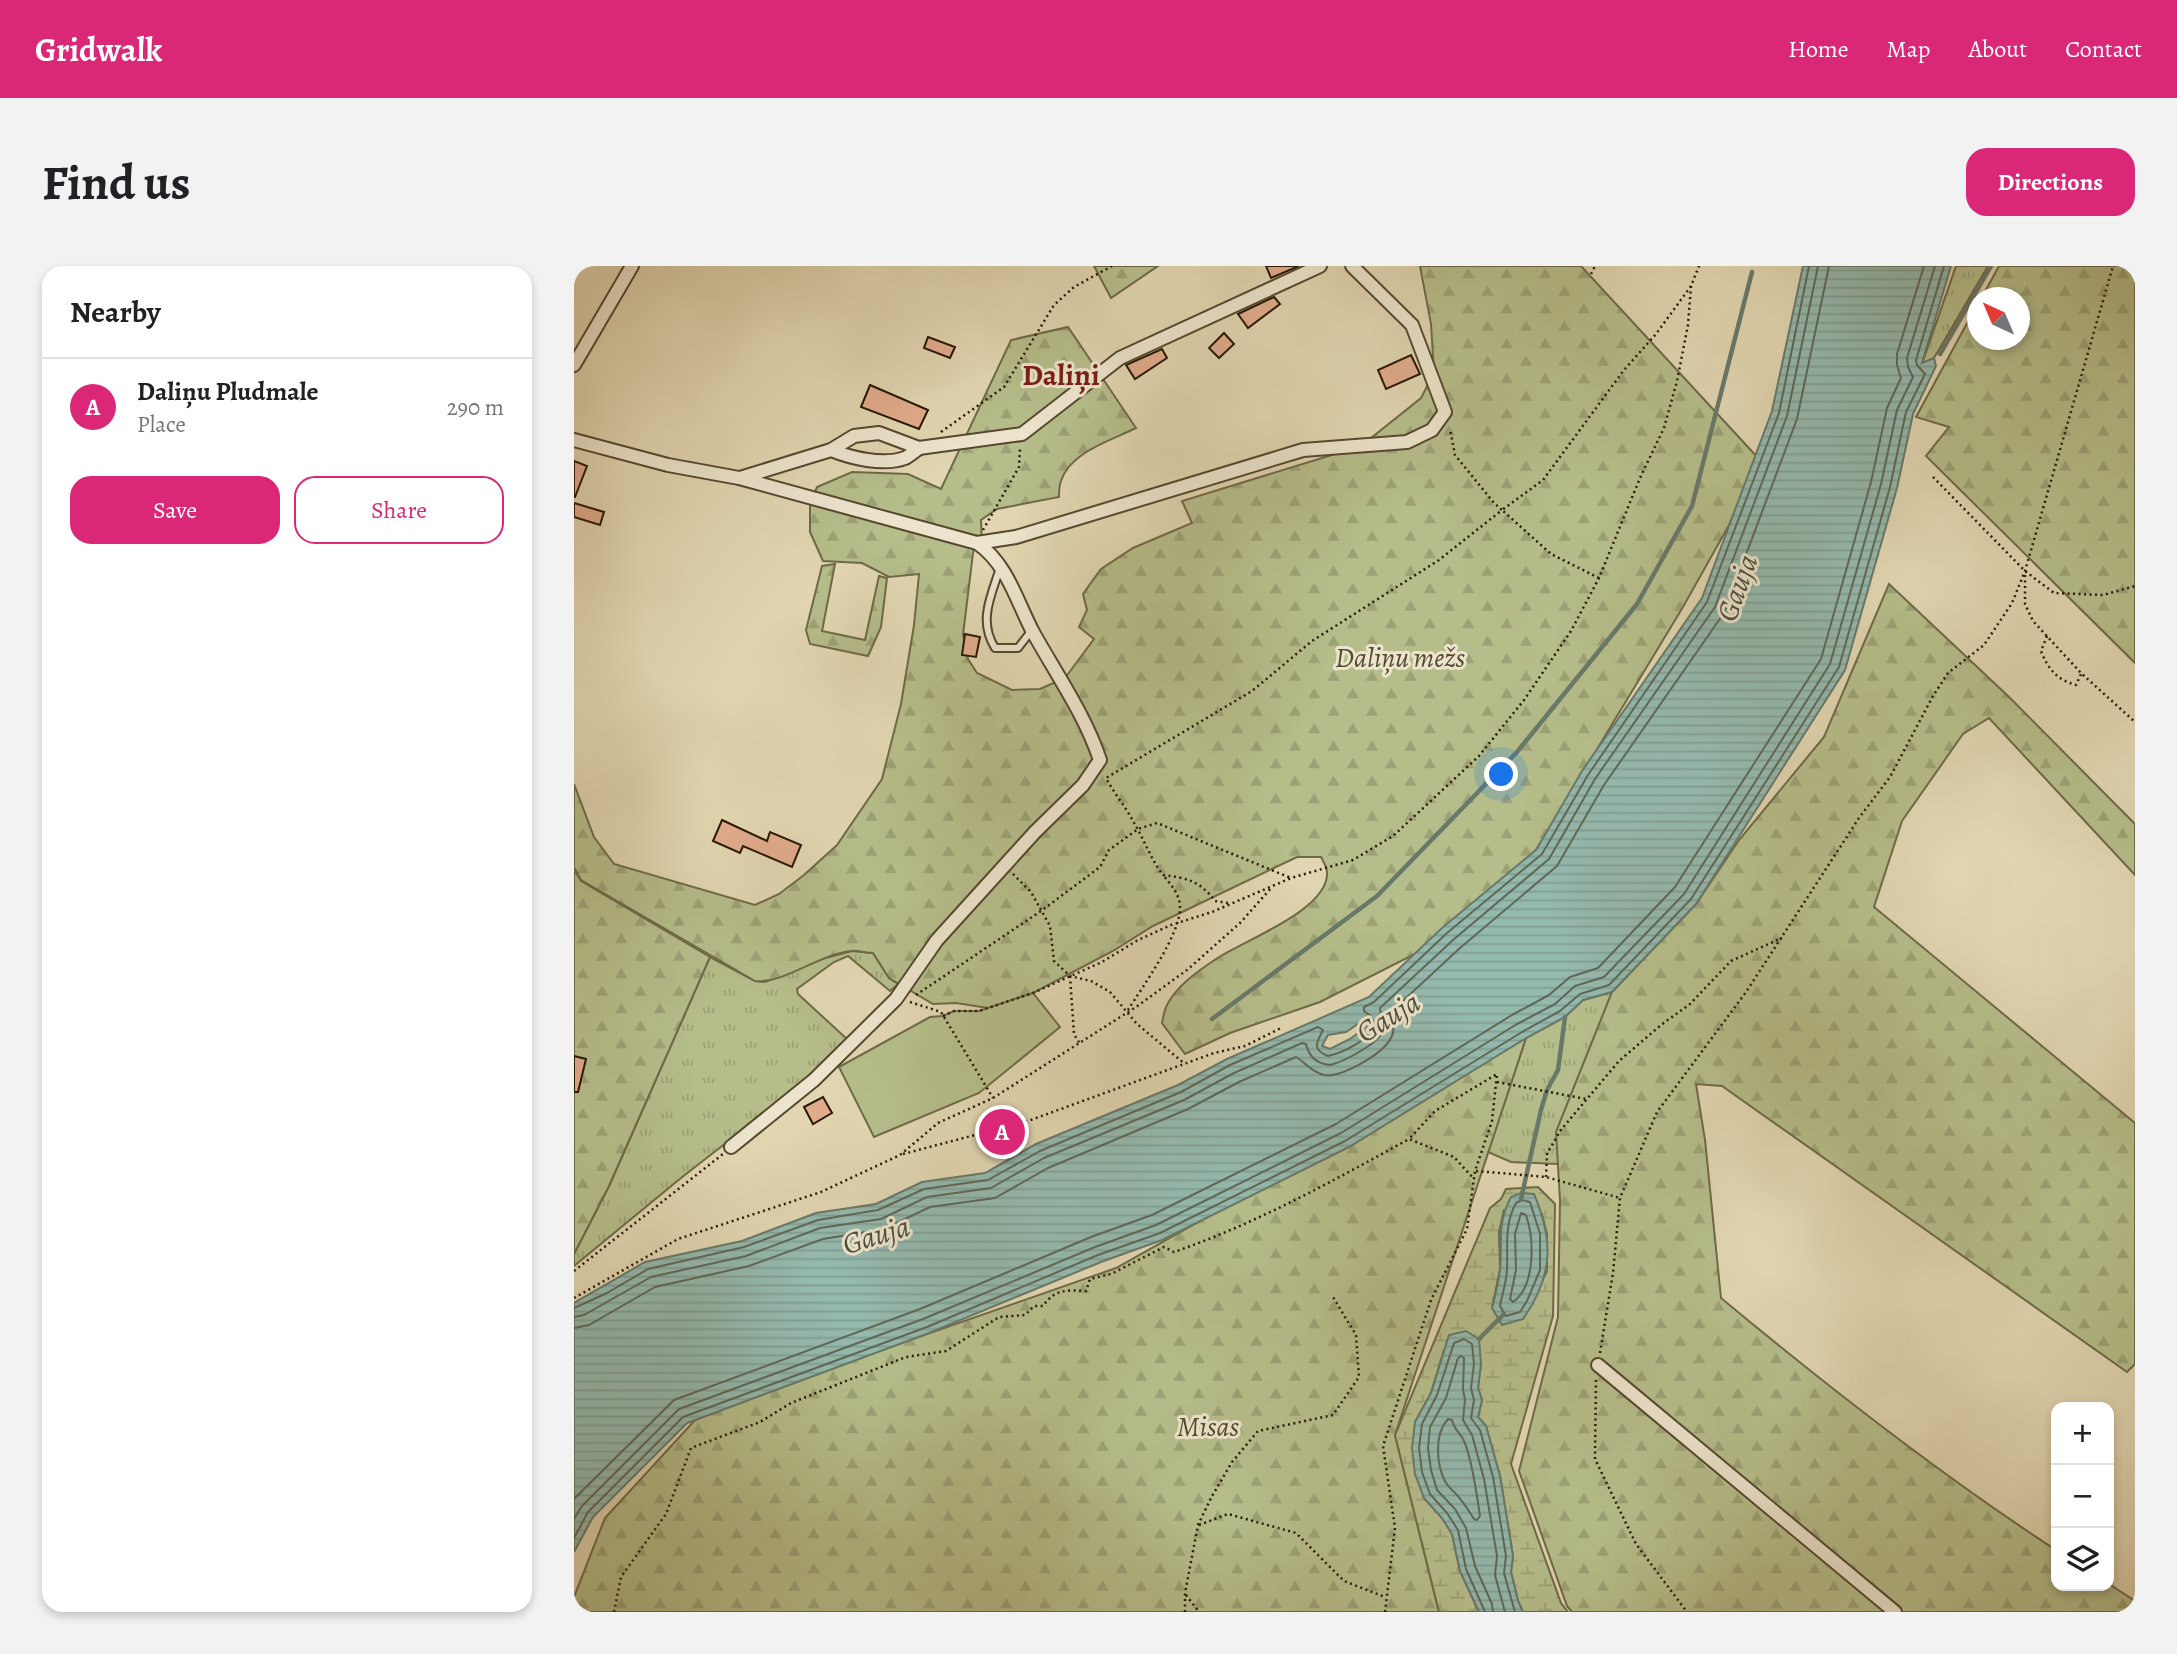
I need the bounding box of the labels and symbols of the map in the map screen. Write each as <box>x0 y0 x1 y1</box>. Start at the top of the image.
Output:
north arrow <box>1967 287 2030 350</box>
district label: Daliņi <box>1022 355 1100 395</box>
water label: Gauja <box>1707 549 1768 627</box>
park label: Daliņu mežs <box>1335 639 1465 677</box>
your location <box>1484 757 1518 791</box>
water label: Gauja <box>1348 982 1428 1052</box>
pin: A <box>979 1106 1025 1158</box>
water label: Gauja <box>838 1206 915 1264</box>
park label: Misas <box>1177 1408 1239 1446</box>

